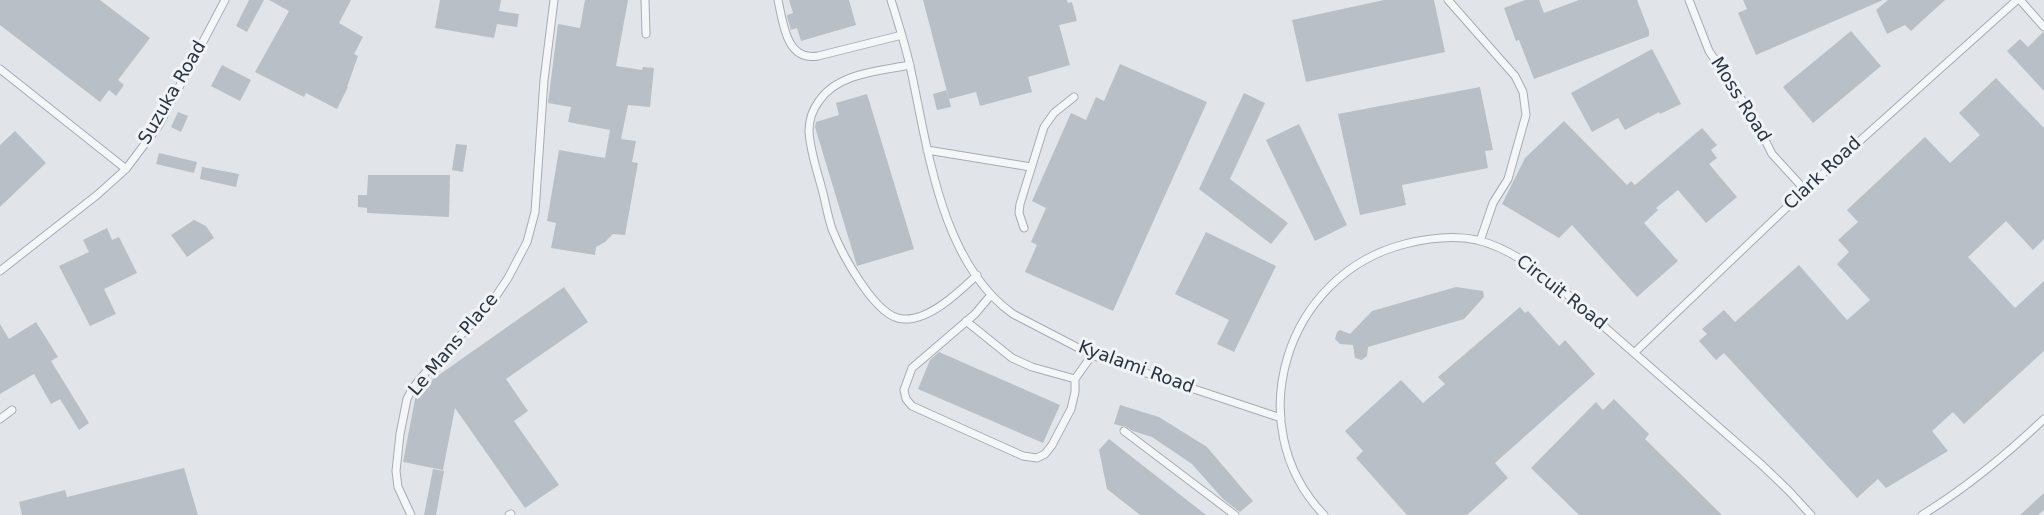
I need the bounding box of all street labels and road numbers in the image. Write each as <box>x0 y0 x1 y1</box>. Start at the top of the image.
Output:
street label: Suzuka Road <box>135 37 211 149</box>
street label: Moss Road <box>1705 53 1775 147</box>
street label: Clark Road <box>1780 133 1866 215</box>
street label: Circuit Road <box>1511 251 1611 335</box>
street label: Le Mans Place <box>405 289 503 401</box>
street label: Kyalami Road <box>1075 337 1197 399</box>

